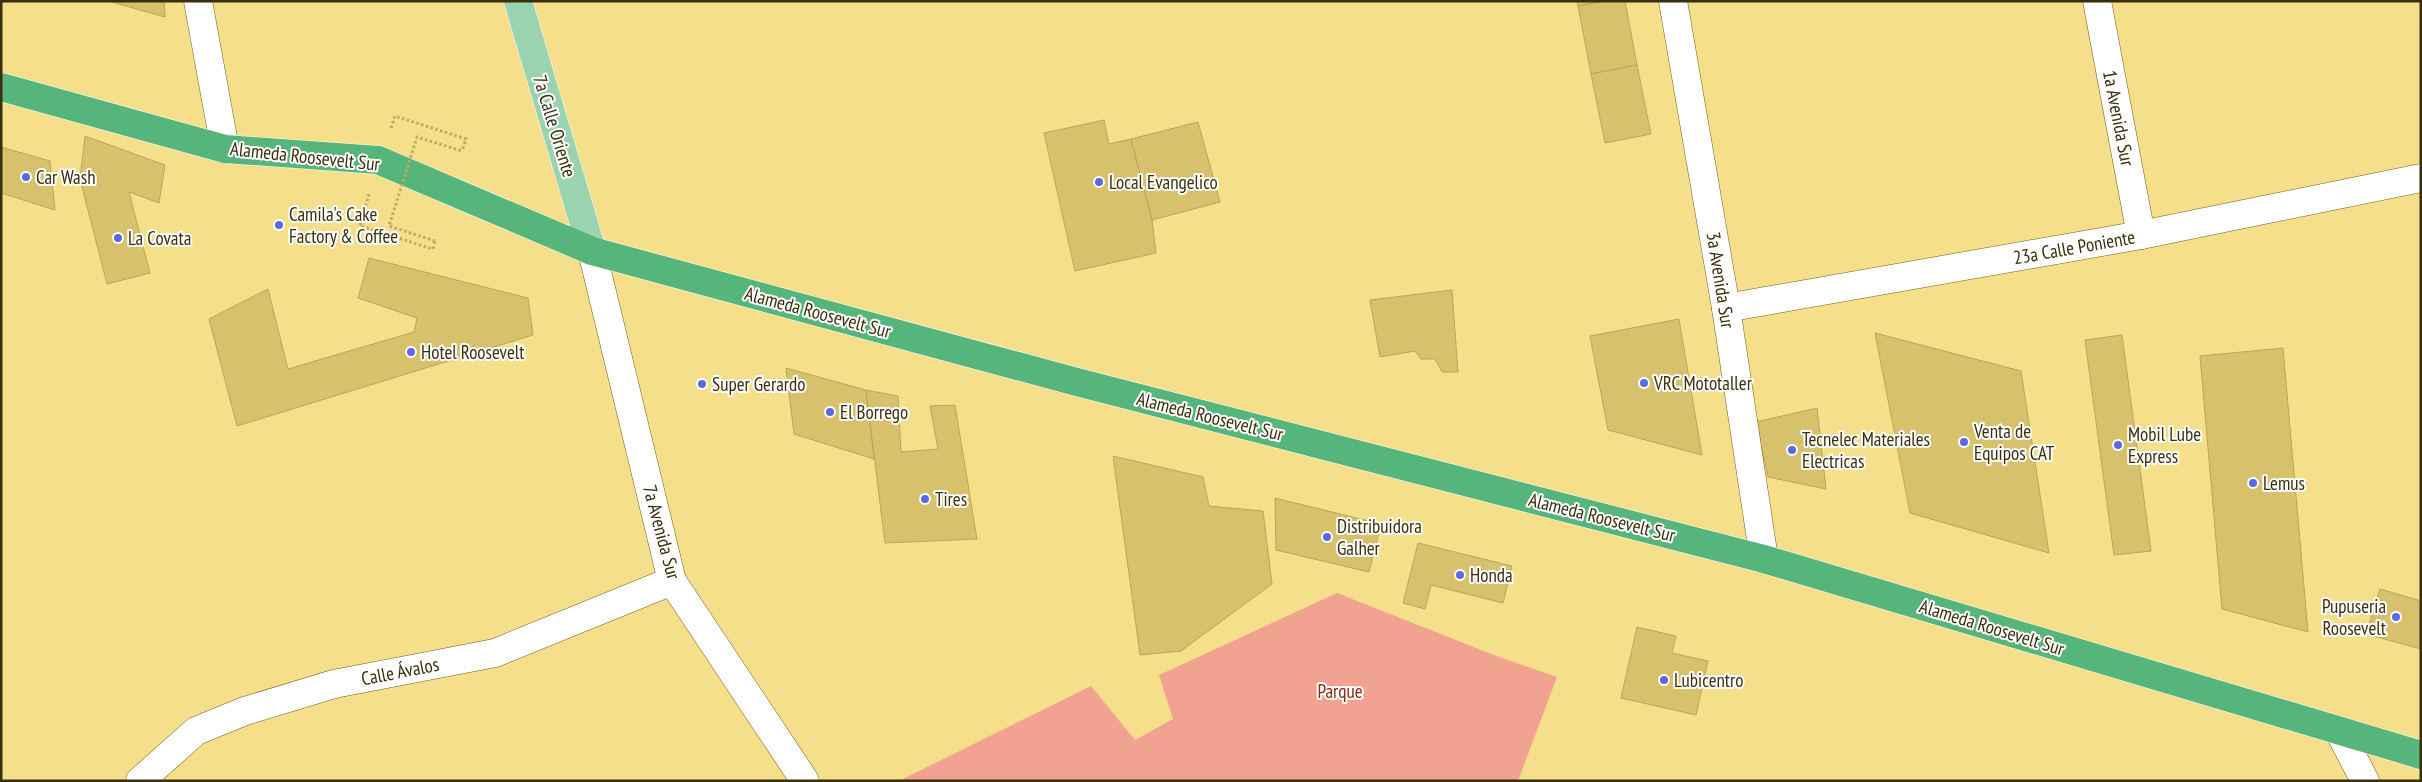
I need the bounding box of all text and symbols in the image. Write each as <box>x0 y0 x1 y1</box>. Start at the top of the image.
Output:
street label: 1a Avenida Sur <box>2098 68 2140 169</box>
street label: 7a Calle Oriente <box>528 72 582 180</box>
street label: Alameda Roosevelt Sur <box>229 136 382 176</box>
place label: Car Wash <box>36 165 96 189</box>
place label: Local Evangelico <box>1109 170 1218 194</box>
marker: Car Wash <box>20 171 32 183</box>
marker: Local Evangelico <box>1093 176 1105 188</box>
place label: Camila's Cake Factory & Coffee <box>289 202 398 248</box>
marker: Camila's Cake Factory & Coffee <box>273 219 285 231</box>
street label: 23a Calle Poniente <box>2011 224 2137 270</box>
place label: La Covata <box>128 226 191 250</box>
street label: 3a Avenida Sur <box>1702 230 1741 331</box>
marker: La Covata <box>112 232 124 244</box>
street label: Alameda Roosevelt Sur <box>742 281 894 343</box>
place label: Hotel Roosevelt <box>421 340 525 364</box>
marker: Hotel Roosevelt <box>405 346 417 358</box>
place label: VRC Mototaller <box>1653 371 1753 395</box>
place label: Super Gerardo <box>712 372 805 396</box>
marker: VRC Mototaller <box>1638 377 1650 389</box>
marker: Super Gerardo <box>696 378 708 390</box>
street label: Alameda Roosevelt Sur <box>1134 386 1287 446</box>
place label: El Borrego <box>840 400 908 424</box>
marker: El Borrego <box>824 406 836 418</box>
place label: Venta de Equipos CAT <box>1973 419 2055 465</box>
place label: Mobil Lube Express <box>2128 422 2201 468</box>
place label: Tecnelec Materiales Electricas <box>1802 427 1930 473</box>
marker: Venta de Equipos CAT <box>1958 436 1970 448</box>
marker: Mobil Lube Express <box>2112 439 2124 451</box>
marker: Tecnelec Materiales Electricas <box>1786 444 1798 456</box>
place label: Lemus <box>2263 471 2305 495</box>
marker: Lemus <box>2247 477 2259 489</box>
street label: 7a Avenida Sur <box>638 482 686 583</box>
place label: Tires <box>935 487 967 511</box>
street label: Alameda Roosevelt Sur <box>1526 487 1679 547</box>
marker: Tires <box>919 493 931 505</box>
place label: Distribuidora Galher <box>1337 514 1422 560</box>
marker: Distribuidora Galher <box>1321 531 1333 543</box>
place label: Honda <box>1470 563 1513 587</box>
marker: Honda <box>1454 569 1466 581</box>
street label: Alameda Roosevelt Sur <box>1917 594 2068 661</box>
place label: Pupuseria Roosevelt <box>2322 594 2387 640</box>
marker: Pupuseria Roosevelt <box>2390 611 2402 623</box>
street label: Calle Ávalos <box>359 652 441 690</box>
place label: Lubicentro <box>1674 668 1744 692</box>
marker: Lubicentro <box>1658 674 1670 686</box>
park label: Parque <box>1317 679 1363 703</box>

